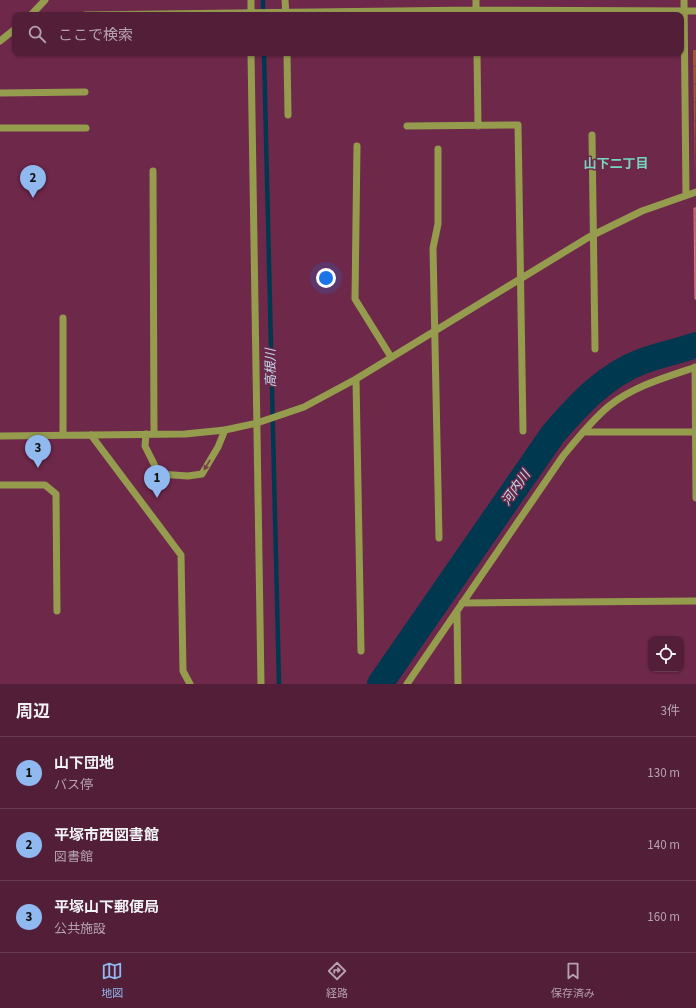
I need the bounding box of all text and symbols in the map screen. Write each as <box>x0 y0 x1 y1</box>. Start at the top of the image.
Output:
search box <box>12 12 684 56</box>
icon: search <box>26 23 48 45</box>
text: ここで検索 <box>58 25 133 46</box>
district label: 山下二丁目 <box>583 155 649 173</box>
pin: 2 <box>20 165 46 198</box>
your location <box>316 268 336 288</box>
water label: 高根川 <box>262 346 280 388</box>
pin: 3 <box>25 435 51 468</box>
one-way arrow <box>204 459 211 471</box>
pin: 1 <box>144 465 170 498</box>
water label: 河内川 <box>497 465 536 509</box>
map controls <box>648 636 684 672</box>
button: locate <box>648 636 684 672</box>
text: 周辺 <box>16 700 50 724</box>
text: 3件 <box>661 702 680 720</box>
text: 山下団地 <box>54 753 114 774</box>
text: 1 <box>26 764 32 782</box>
text: 130 m <box>647 764 680 782</box>
text: バス停 <box>54 776 93 794</box>
text: 平塚市西図書館 <box>54 825 159 846</box>
text: 2 <box>26 836 32 854</box>
text: 140 m <box>647 836 680 854</box>
text: 図書館 <box>54 848 93 866</box>
text: 平塚山下郵便局 <box>54 897 159 918</box>
text: 3 <box>26 908 32 926</box>
text: 160 m <box>647 908 680 926</box>
text: 公共施設 <box>54 920 106 938</box>
tab: 地図 <box>101 960 123 1001</box>
tab: 経路 <box>326 960 348 1001</box>
tab: 保存済み <box>551 960 595 1001</box>

